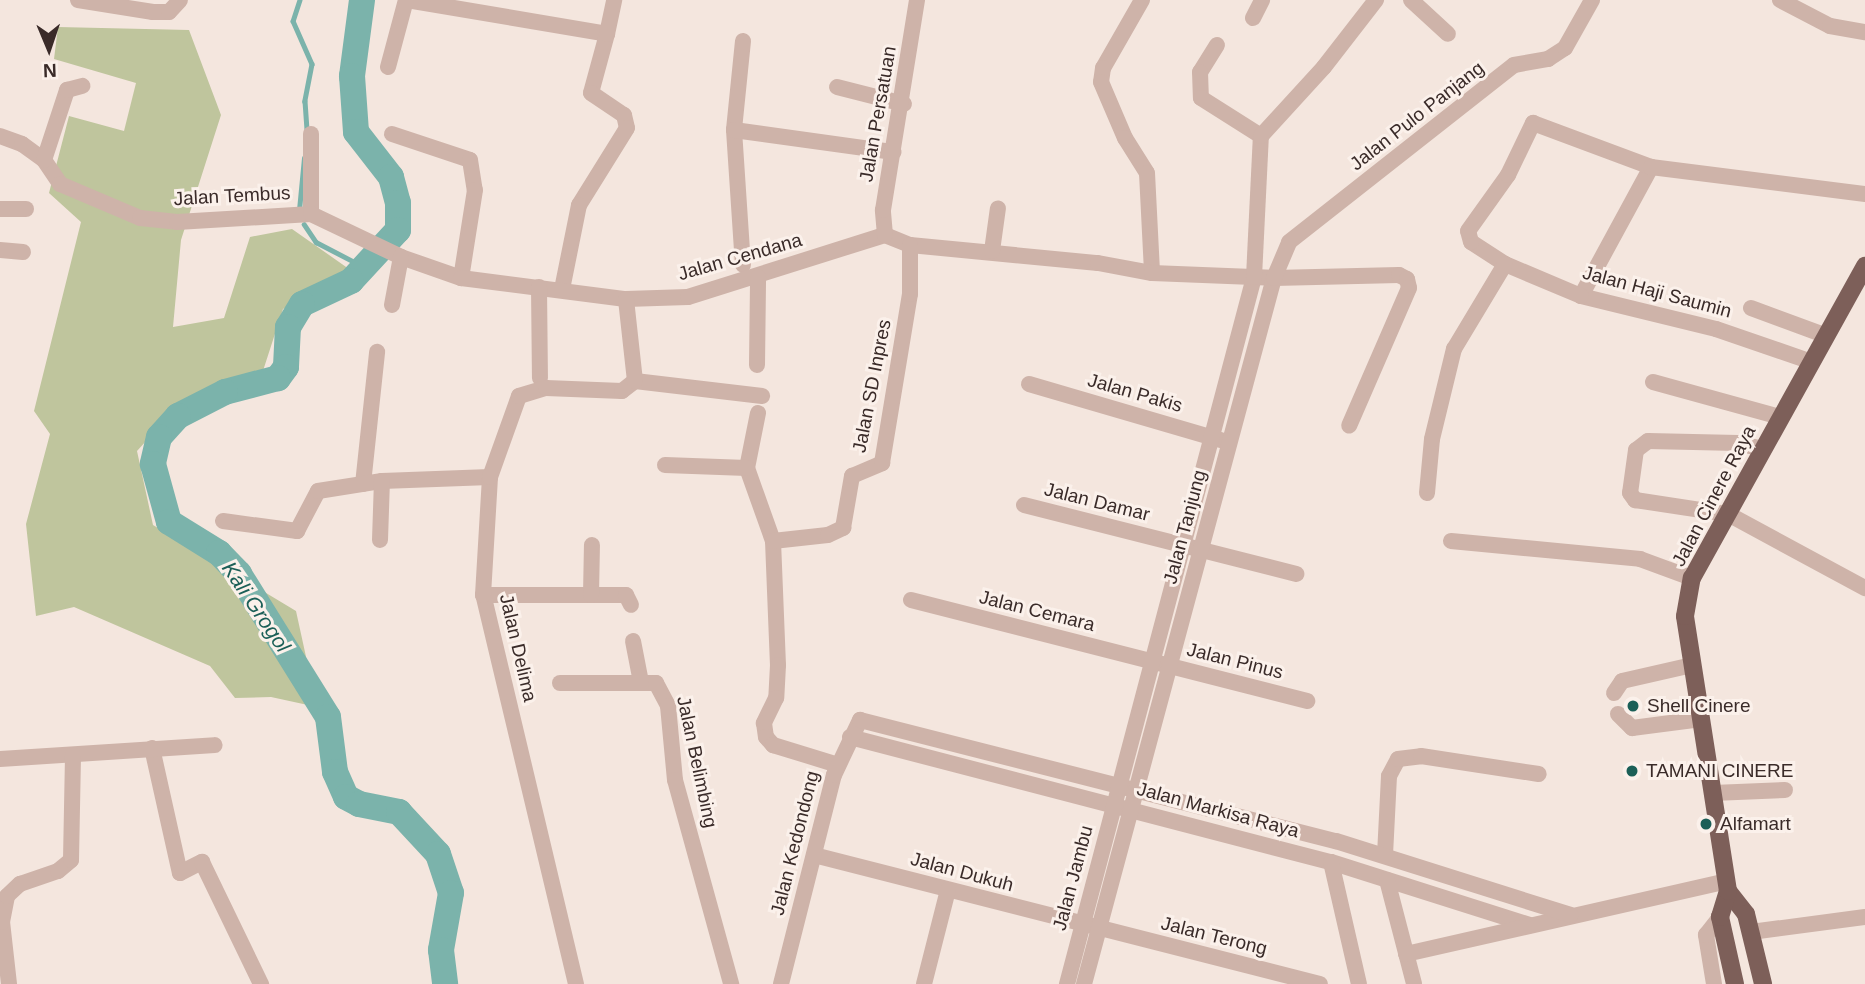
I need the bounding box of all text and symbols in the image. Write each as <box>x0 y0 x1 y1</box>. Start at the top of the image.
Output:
north arrow <box>14 14 84 84</box>
street label: Jalan Persatuan <box>855 44 901 184</box>
street label: Jalan Pulo Panjang <box>1345 57 1489 175</box>
text: N <box>43 60 57 81</box>
street label: Jalan Tembus <box>173 182 291 210</box>
street label: Jalan Cendana <box>675 228 805 286</box>
street label: Jalan Haji Saumin <box>1580 261 1734 323</box>
street label: Jalan SD Inpres <box>848 317 896 455</box>
street label: Jalan Pakis <box>1085 369 1185 417</box>
street label: Jalan Cinere Raya <box>1667 422 1761 570</box>
street label: Jalan Tanjung <box>1159 467 1211 587</box>
street label: Jalan Damar <box>1042 478 1152 526</box>
water label: Kali Grogol <box>217 557 295 657</box>
street label: Jalan Cemara <box>977 586 1097 636</box>
street label: Jalan Delima <box>495 592 541 704</box>
street label: Jalan Pinus <box>1185 638 1285 684</box>
street label: Jalan Belimbing <box>672 694 722 830</box>
place label: Shell Cinere <box>1647 695 1750 717</box>
marker: Shell Cinere <box>1625 698 1641 714</box>
place label: TAMANI CINERE <box>1646 760 1793 782</box>
marker: TAMANI CINERE <box>1624 763 1640 779</box>
street label: Jalan Kedondong <box>766 768 824 918</box>
street label: Jalan Markisa Raya <box>1134 777 1302 843</box>
place label: Alfamart <box>1720 813 1791 835</box>
marker: Alfamart <box>1698 816 1714 832</box>
street label: Jalan Jambu <box>1048 823 1098 933</box>
street label: Jalan Dukuh <box>908 847 1016 897</box>
street label: Jalan Terong <box>1158 912 1270 960</box>

